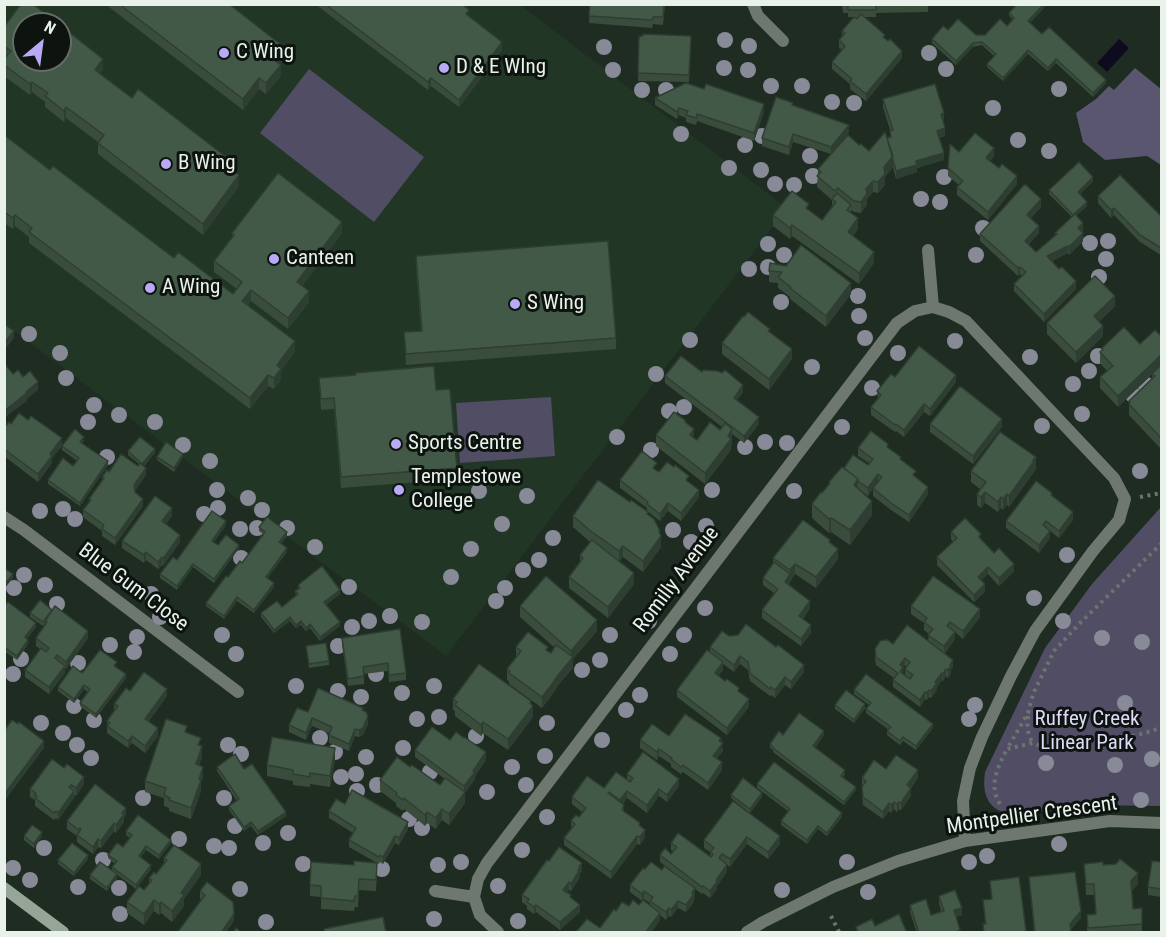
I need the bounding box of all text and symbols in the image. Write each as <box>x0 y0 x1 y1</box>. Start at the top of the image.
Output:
north arrow <box>12 12 72 72</box>
text: N <box>41 17 59 38</box>
place label: C Wing <box>236 40 294 66</box>
marker: C Wing <box>217 46 231 60</box>
place label: D & E WIng <box>456 55 546 81</box>
marker: D & E WIng <box>437 61 451 75</box>
place label: B Wing <box>178 151 236 177</box>
marker: B Wing <box>159 157 173 171</box>
place label: Canteen <box>286 246 354 272</box>
marker: Canteen <box>267 252 281 266</box>
place label: A Wing <box>162 275 220 301</box>
marker: A Wing <box>143 281 157 295</box>
place label: S Wing <box>527 291 584 317</box>
marker: S Wing <box>508 297 522 311</box>
place label: Sports Centre <box>408 431 521 457</box>
marker: Sports Centre <box>389 437 403 451</box>
place label: Templestowe College <box>411 465 521 515</box>
marker: Templestowe College <box>392 483 406 497</box>
street label: Romilly Avenue <box>629 522 725 638</box>
street label: Blue Gum Close <box>73 539 193 637</box>
park label: Ruffey Creek Linear Park <box>1035 707 1139 757</box>
street label: Montpellier Crescent <box>945 792 1119 840</box>

